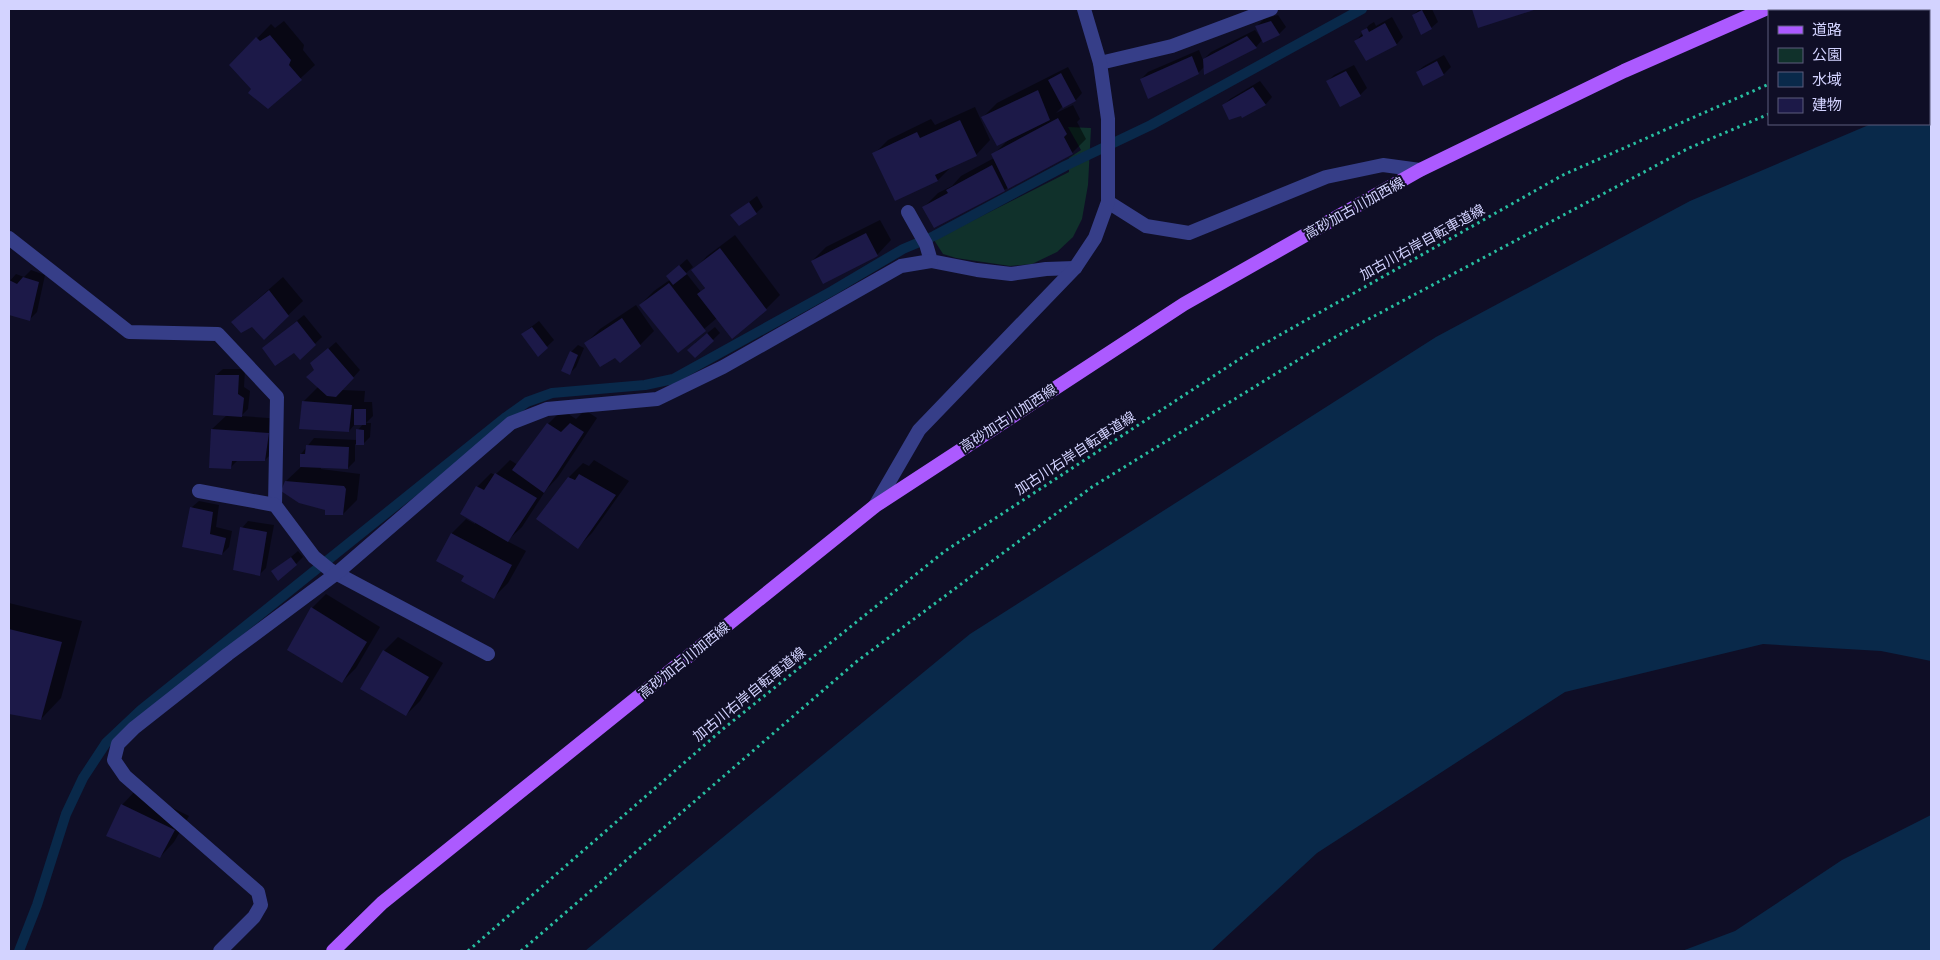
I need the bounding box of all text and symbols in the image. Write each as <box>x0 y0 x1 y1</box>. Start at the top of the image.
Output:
legend <box>1768 10 1930 125</box>
text: 道路 <box>1812 20 1842 39</box>
text: 公園 <box>1812 45 1842 64</box>
text: 水域 <box>1812 70 1842 89</box>
text: 建物 <box>1812 95 1842 114</box>
street label: 高砂加古川加西線 <box>1301 173 1407 243</box>
street label: 加古川右岸自転車道線 <box>1356 200 1488 284</box>
street label: 高砂加古川加西線 <box>956 380 1060 456</box>
street label: 加古川右岸自転車道線 <box>1011 407 1139 499</box>
street label: 高砂加古川加西線 <box>635 618 733 702</box>
street label: 加古川右岸自転車道線 <box>689 643 809 745</box>

